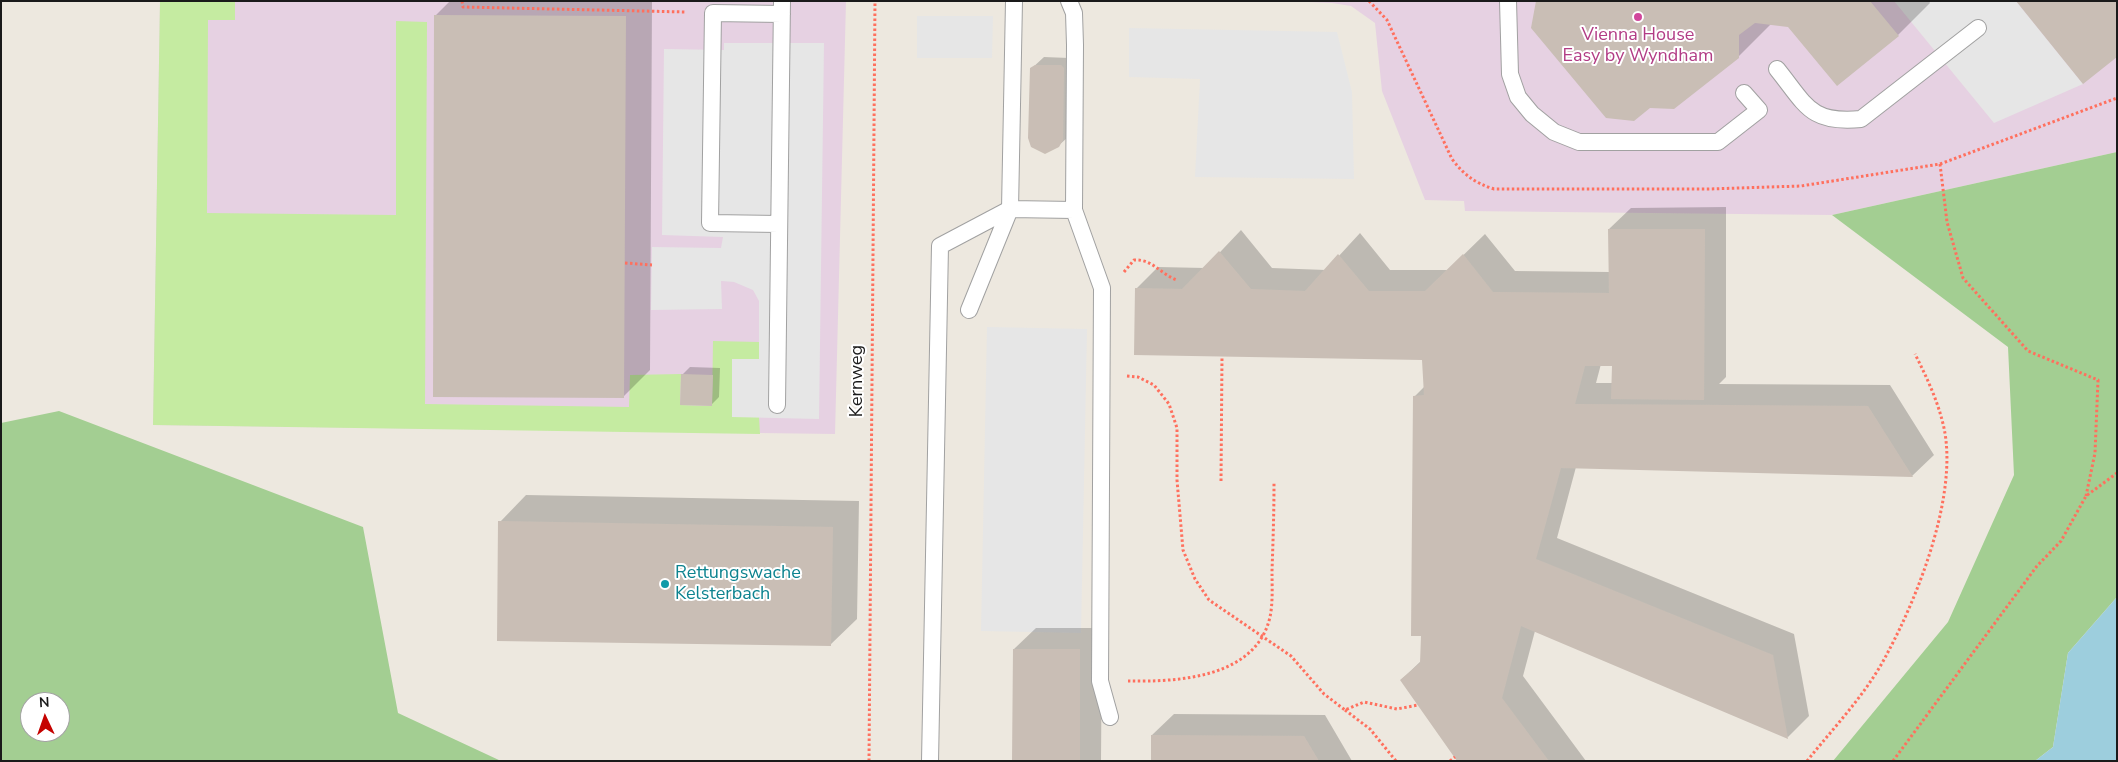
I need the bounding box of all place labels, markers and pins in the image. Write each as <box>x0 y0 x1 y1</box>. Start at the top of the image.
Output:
marker: Vienna House Easy by Wyndham <box>1632 11 1644 23</box>
place label: Vienna House Easy by Wyndham <box>1563 25 1713 68</box>
place label: Rettungswache Kelsterbach <box>675 563 801 606</box>
marker: Rettungswache Kelsterbach <box>659 578 671 590</box>

